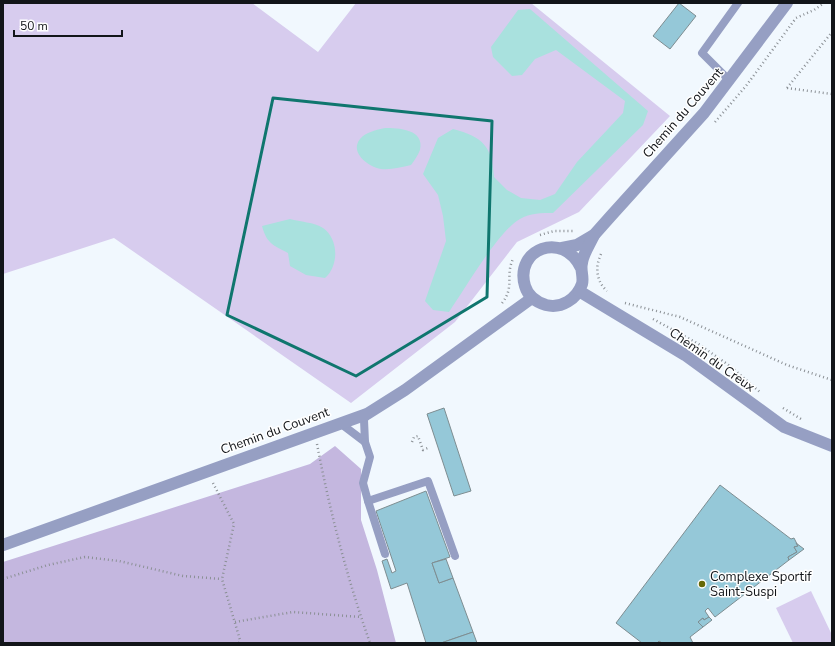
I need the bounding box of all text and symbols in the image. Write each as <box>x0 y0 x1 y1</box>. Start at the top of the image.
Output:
scale bar <box>14 12 122 38</box>
text: 50 m <box>20 18 48 34</box>
street label: Chemin du Couvent <box>639 64 728 162</box>
street label: Chemin du Creux <box>666 324 758 396</box>
street label: Chemin du Couvent <box>218 403 332 459</box>
place label: Complexe Sportif Saint-Suspi <box>710 568 812 601</box>
marker: Complexe Sportif Saint-Suspi <box>697 579 707 589</box>

